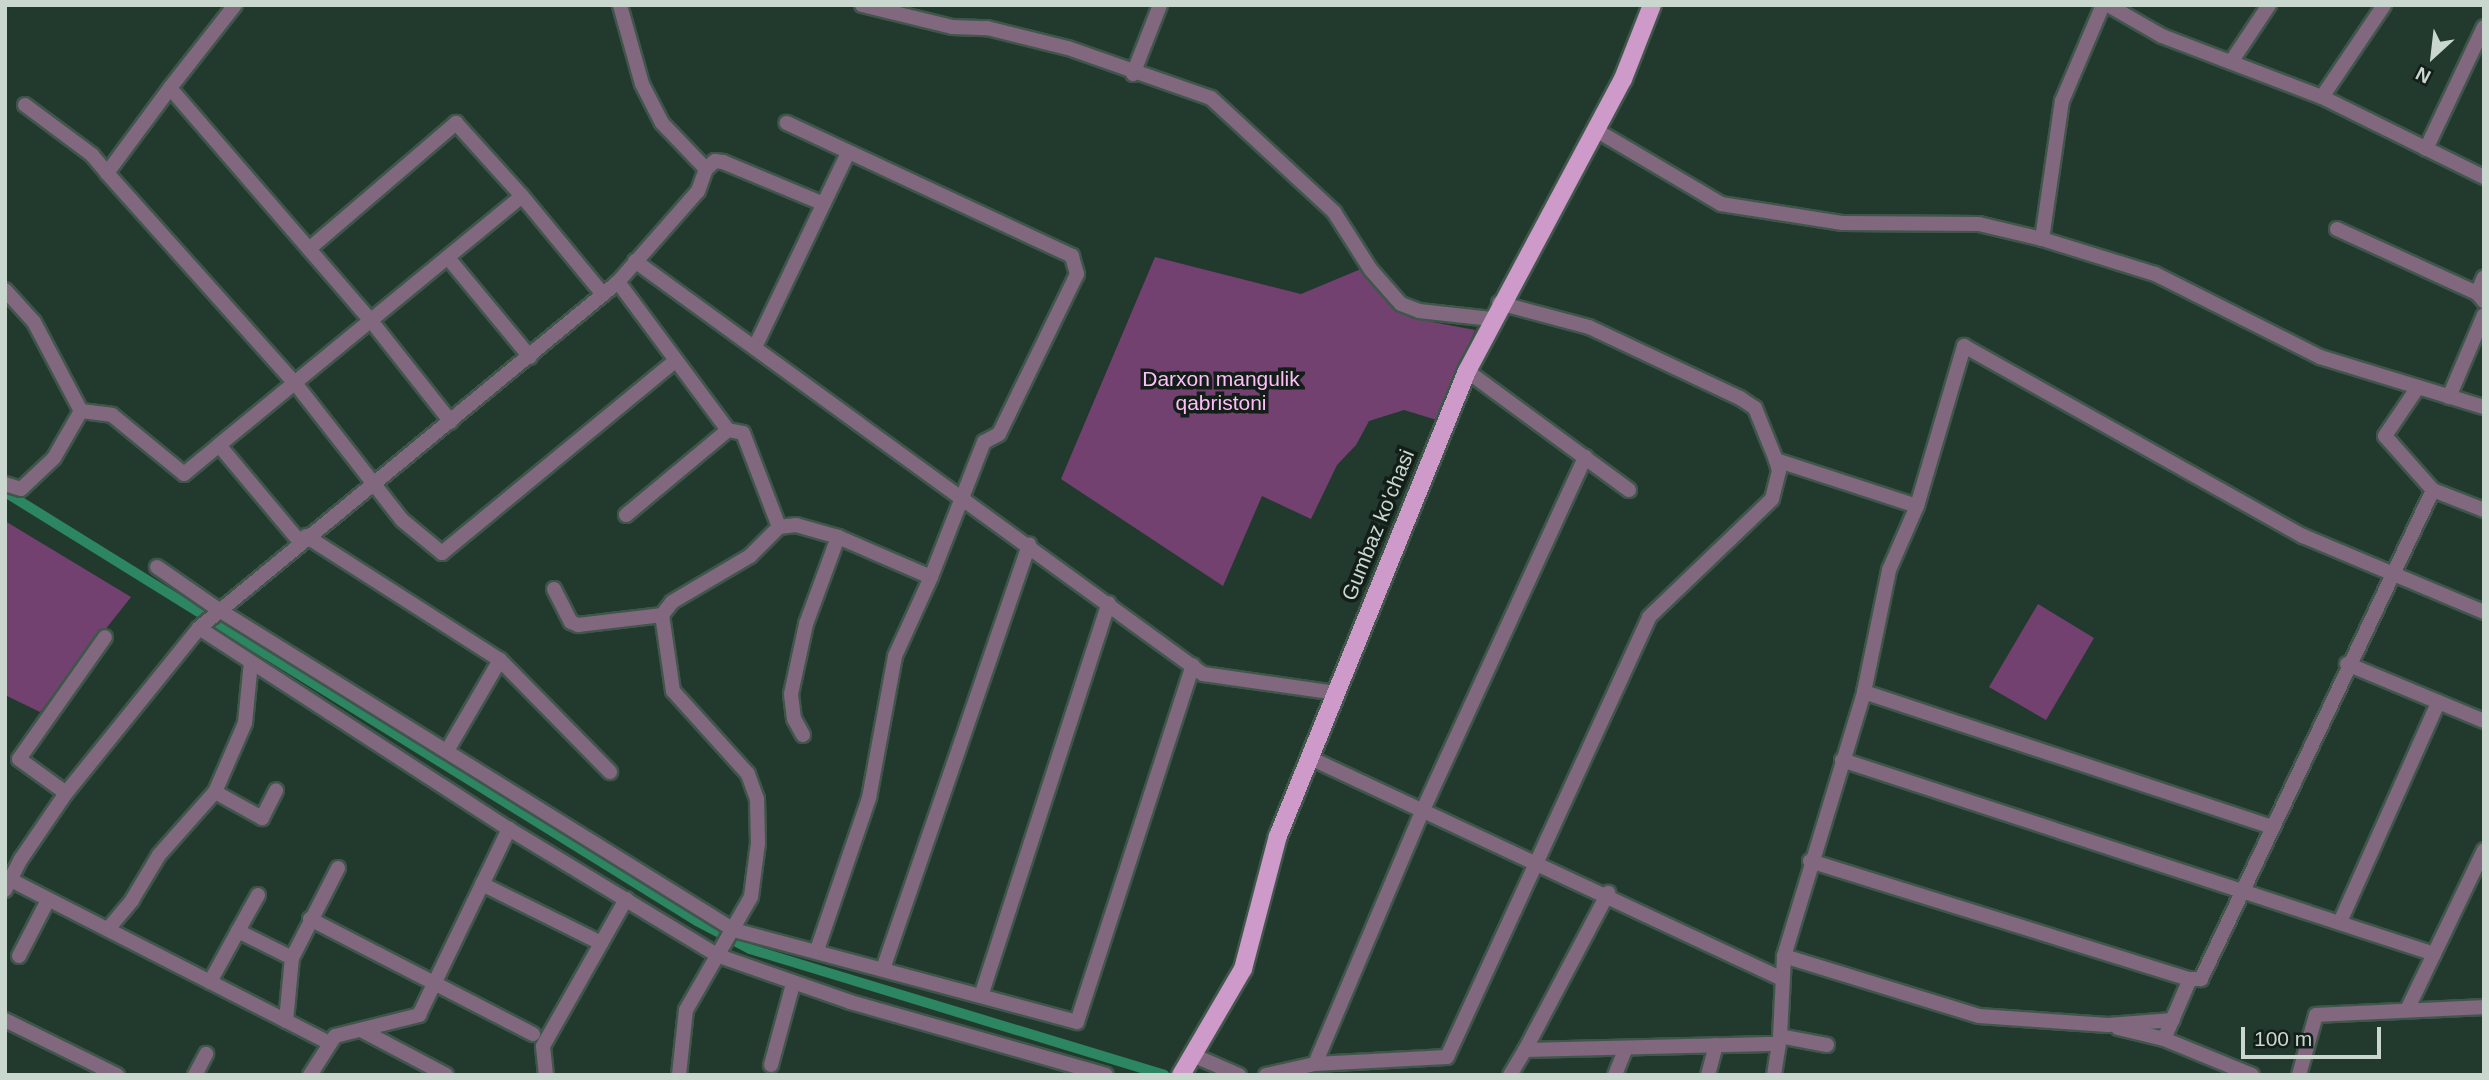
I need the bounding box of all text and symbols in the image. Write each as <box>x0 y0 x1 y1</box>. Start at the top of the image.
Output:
north arrow <box>2398 21 2468 91</box>
text: N <box>2412 63 2434 88</box>
park label: Darxon mangulik qabristoni <box>1142 366 1300 416</box>
street label: Gumbaz ko'chasi <box>1336 446 1420 604</box>
scale bar <box>2244 1014 2384 1058</box>
text: 100 m <box>2254 1027 2312 1050</box>

